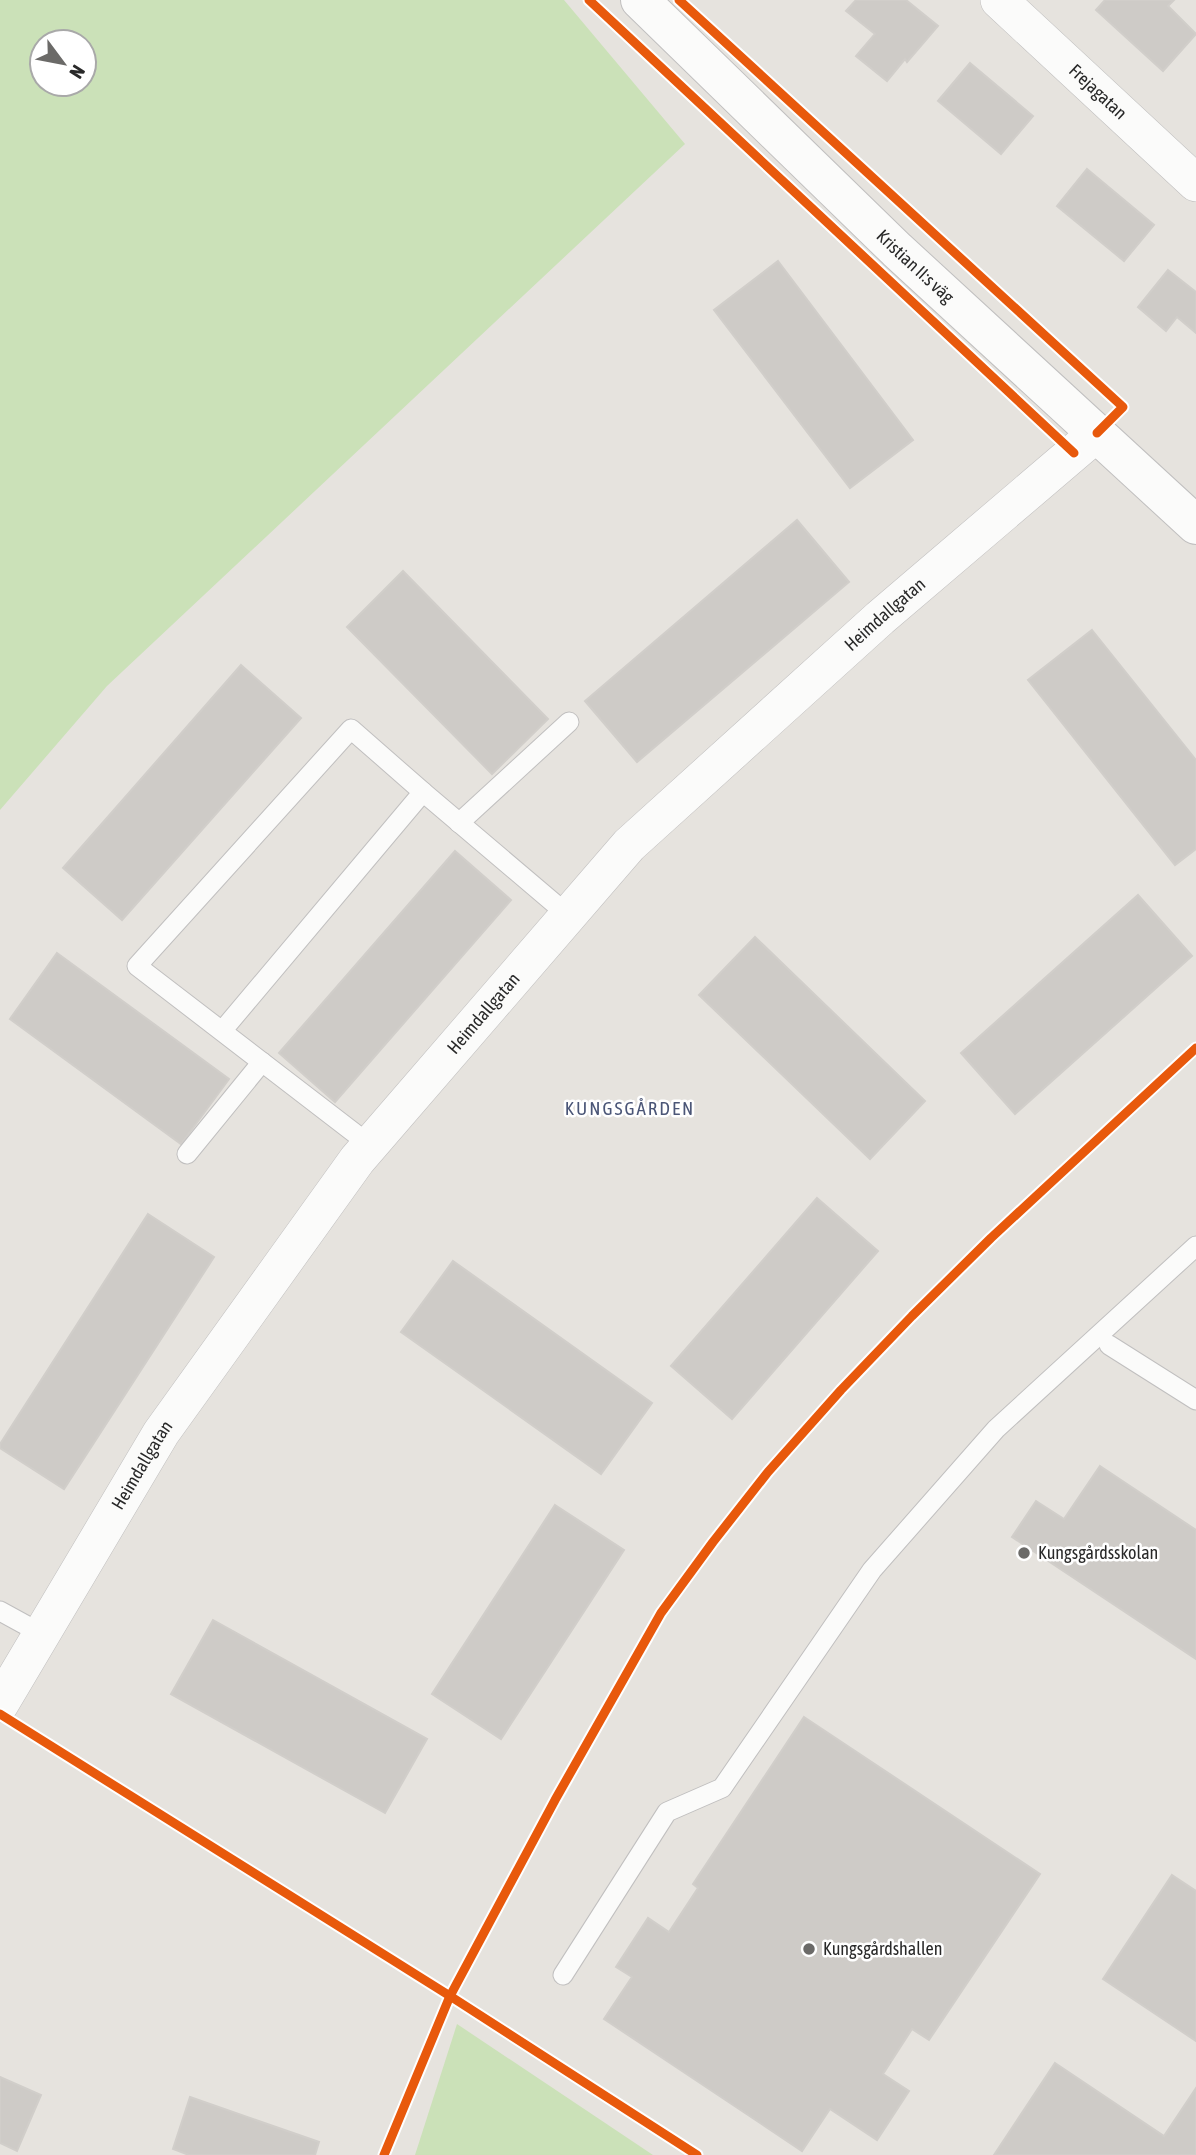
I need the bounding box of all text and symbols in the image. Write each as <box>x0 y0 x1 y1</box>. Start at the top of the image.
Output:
north arrow <box>28 28 98 98</box>
street label: Frejagatan <box>1065 60 1131 123</box>
text: N <box>65 61 90 83</box>
street label: Kristian II:s väg <box>872 225 959 307</box>
street label: Heimdallgatan <box>840 573 929 655</box>
street label: Heimdallgatan <box>443 968 524 1058</box>
district label: KUNGSGÅRDEN <box>565 1097 695 1119</box>
street label: Heimdallgatan <box>107 1416 177 1513</box>
place label: Kungsgårdsskolan <box>1038 1542 1158 1563</box>
marker: Kungsgårdsskolan <box>1016 1545 1032 1561</box>
place label: Kungsgårdshallen <box>823 1938 942 1959</box>
marker: Kungsgårdshallen <box>801 1941 817 1957</box>

